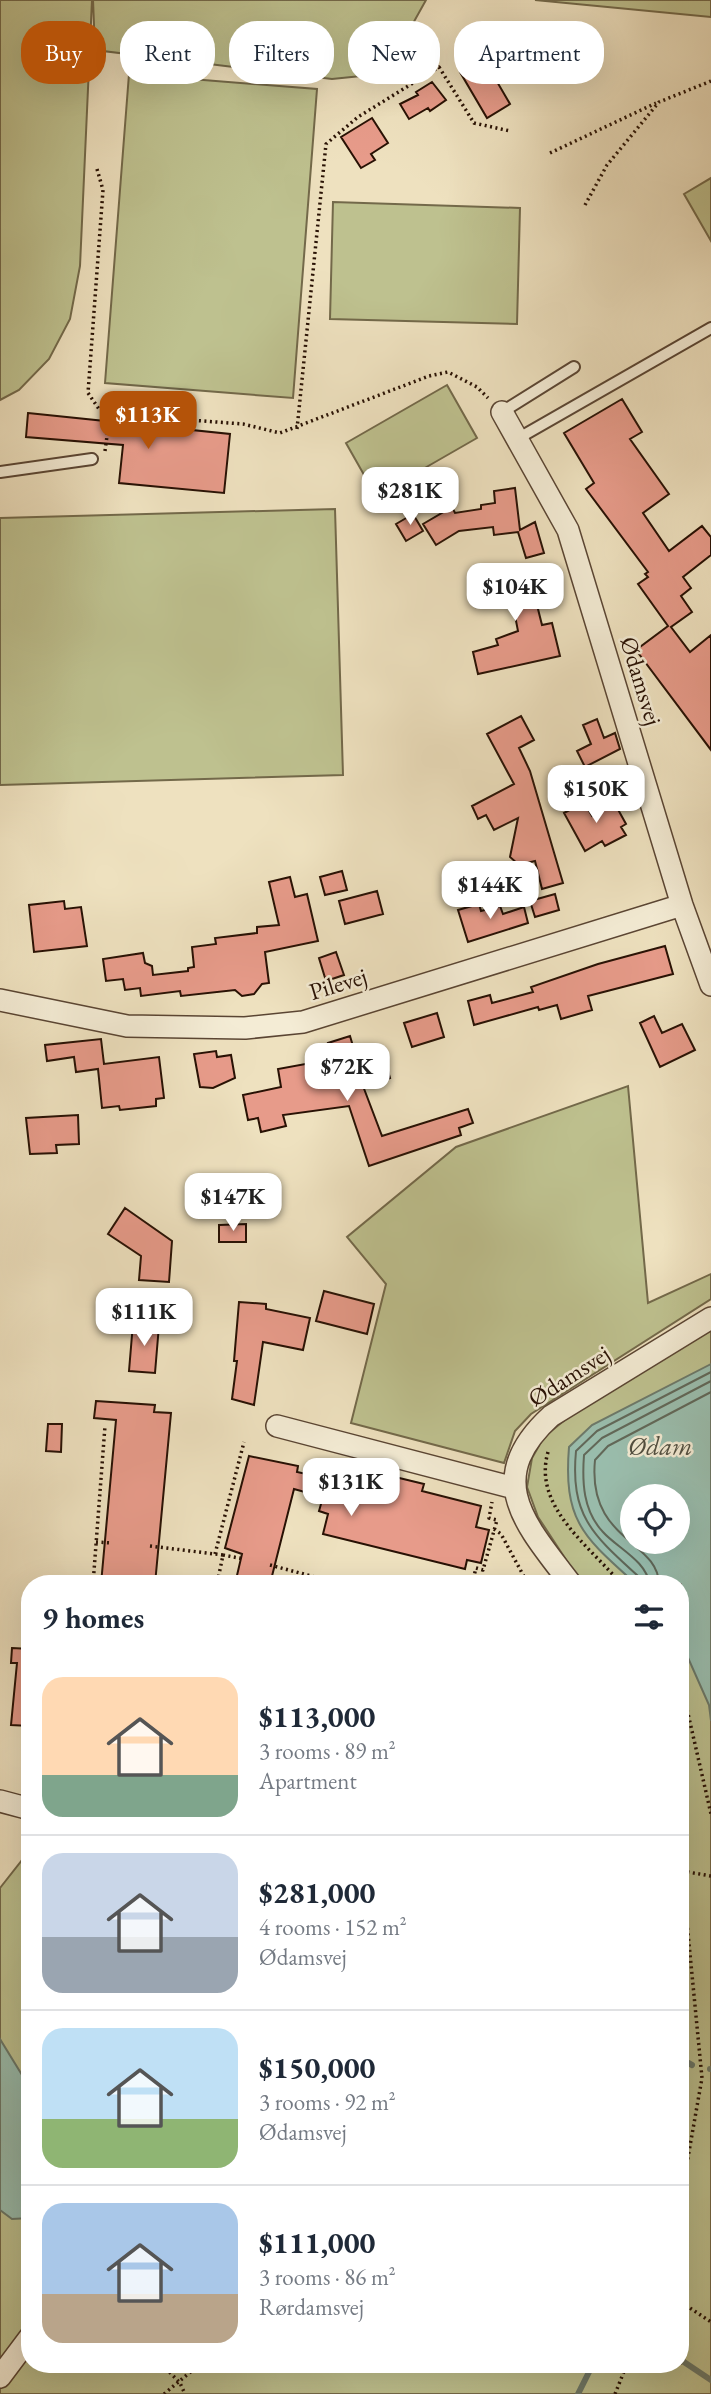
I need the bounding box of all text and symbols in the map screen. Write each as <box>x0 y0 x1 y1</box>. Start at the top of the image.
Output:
chip: Buy <box>21 21 106 84</box>
chip: Rent <box>120 21 215 84</box>
chip: Filters <box>229 21 334 84</box>
chip: New <box>348 21 440 84</box>
chip: Apartment <box>454 21 604 84</box>
pin: $113K <box>99 392 197 451</box>
text: $113K <box>116 399 180 429</box>
pin: $281K <box>361 468 459 527</box>
text: $281K <box>378 475 442 505</box>
pin: $104K <box>466 564 564 623</box>
text: $104K <box>483 571 547 601</box>
street label: Ødamsvej <box>613 633 670 729</box>
pin: $150K <box>547 766 645 825</box>
text: $150K <box>564 773 628 803</box>
pin: $144K <box>441 862 539 921</box>
text: $144K <box>458 869 522 899</box>
street label: Pilevej <box>305 960 371 1007</box>
pin: $72K <box>306 1044 388 1103</box>
text: $72K <box>321 1051 373 1081</box>
pin: $147K <box>184 1174 282 1233</box>
text: $147K <box>201 1181 265 1211</box>
pin: $111K <box>95 1288 193 1348</box>
text: $111K <box>112 1296 176 1326</box>
street label: Ødamsvej <box>522 1338 615 1413</box>
water label: Ødam <box>628 1429 692 1463</box>
pin: $131K <box>302 1458 400 1518</box>
text: $131K <box>319 1466 383 1496</box>
map controls <box>620 1484 690 1554</box>
button: locate <box>620 1484 690 1554</box>
text: 9 homes <box>42 1598 144 1637</box>
icon: filters <box>630 1598 668 1636</box>
text: $113,000 <box>259 1697 375 1736</box>
icon: home <box>98 1705 182 1789</box>
text: 3 rooms · 89 m² <box>259 1736 396 1766</box>
text: Apartment <box>259 1766 357 1796</box>
text: $281,000 <box>259 1873 375 1912</box>
icon: home <box>98 1881 182 1965</box>
text: 4 rooms · 152 m² <box>259 1912 407 1942</box>
text: Ødamsvej <box>259 1942 347 1972</box>
text: $150,000 <box>259 2048 375 2087</box>
icon: home <box>98 2056 182 2140</box>
text: 3 rooms · 92 m² <box>259 2087 396 2117</box>
text: Ødamsvej <box>259 2117 347 2147</box>
text: $111,000 <box>259 2223 375 2262</box>
icon: home <box>98 2231 182 2315</box>
text: 3 rooms · 86 m² <box>259 2262 396 2292</box>
text: Rørdamsvej <box>259 2292 364 2322</box>

